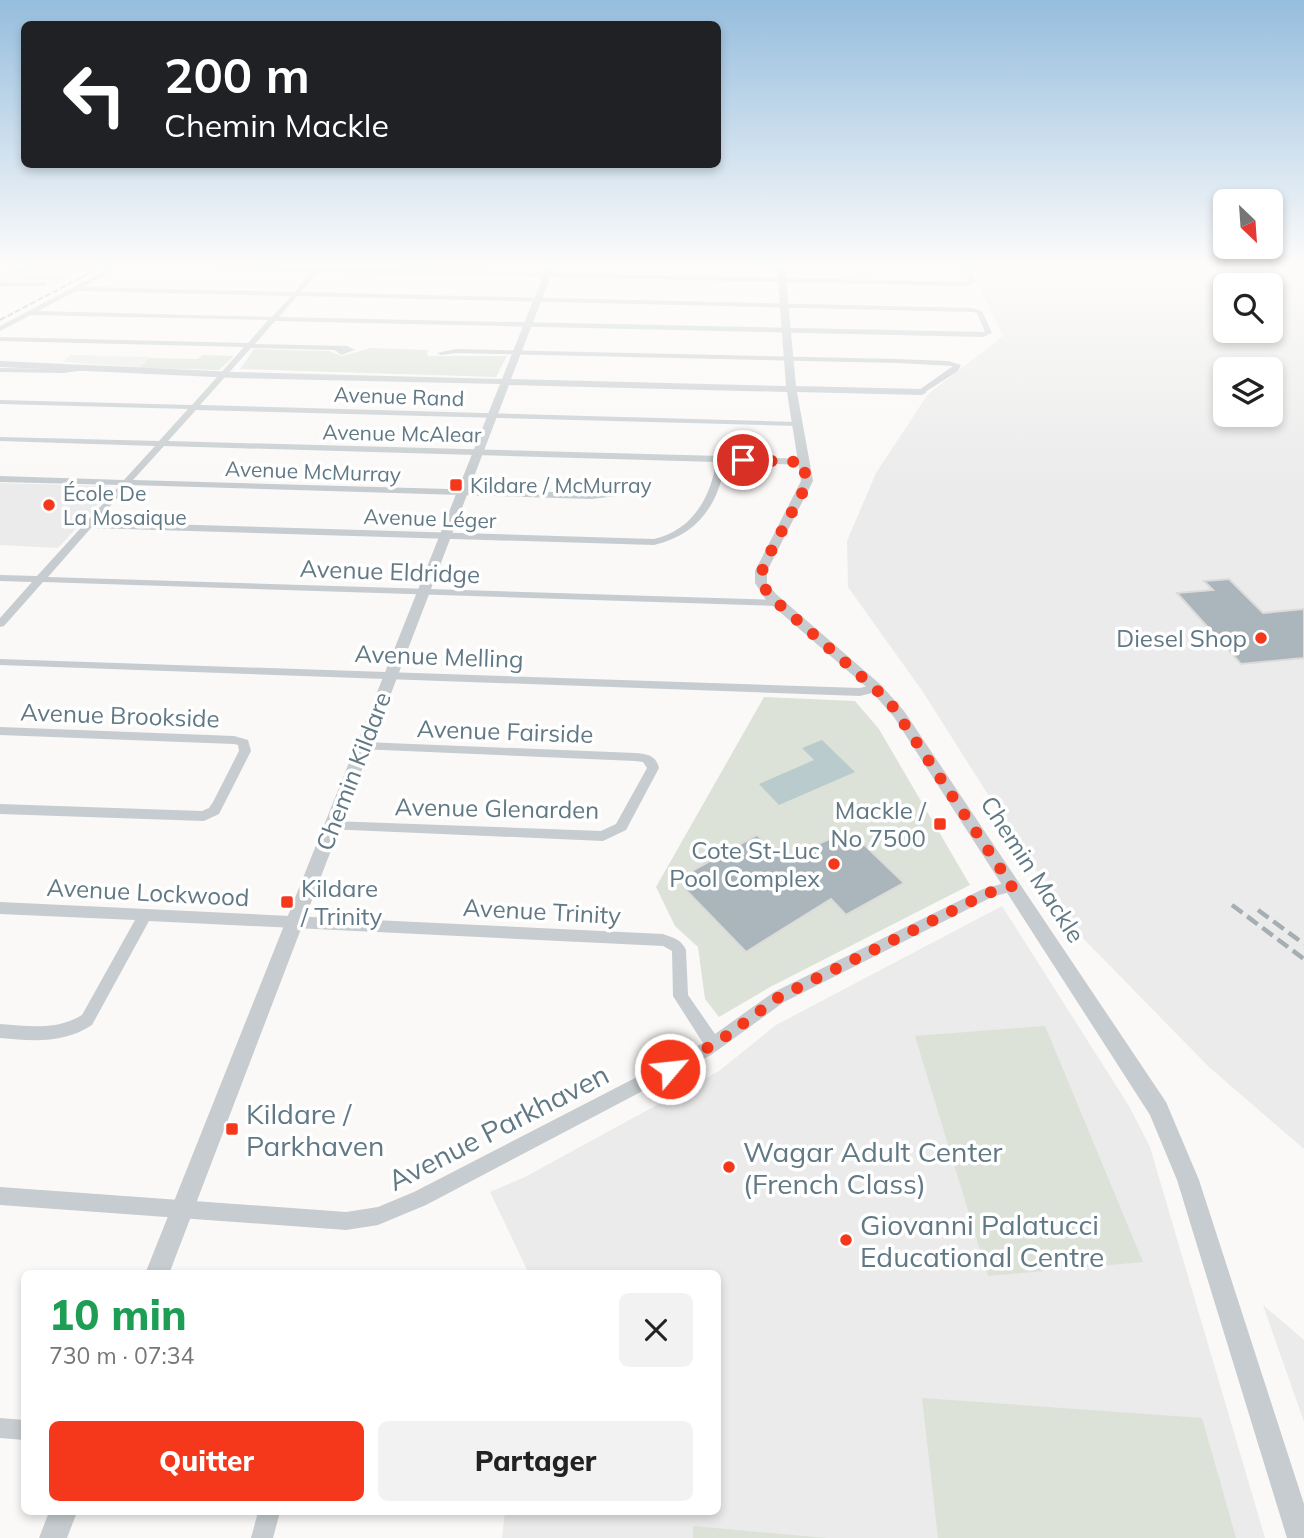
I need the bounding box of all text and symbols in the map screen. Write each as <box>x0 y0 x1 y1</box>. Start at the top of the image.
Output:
text: 200 m <box>164 44 310 105</box>
icon: left <box>49 49 140 140</box>
text: Chemin Mackle <box>164 105 389 145</box>
north arrow <box>1213 189 1283 259</box>
map controls <box>1213 189 1283 427</box>
button: search <box>1213 273 1283 343</box>
button: layers <box>1213 357 1283 427</box>
street label: Avenue Rand <box>333 381 465 411</box>
street label: Avenue McAlear <box>322 419 482 447</box>
pin <box>713 430 773 490</box>
icon: arrive <box>724 441 762 479</box>
street label: Avenue McMurray <box>225 455 401 487</box>
place label: Kildare / McMurray <box>470 472 652 498</box>
marker: Kildare / McMurray <box>448 477 464 493</box>
place label: École De La Mosaique <box>63 480 187 530</box>
marker: École De La Mosaique <box>41 497 57 513</box>
street label: Avenue Léger <box>363 503 497 533</box>
street label: Avenue Eldridge <box>299 553 481 589</box>
place label: Diesel Shop <box>1116 623 1247 653</box>
marker: Diesel Shop <box>1253 630 1269 646</box>
street label: Avenue Melling <box>354 638 524 674</box>
street label: Chemin Kildare <box>309 687 397 855</box>
street label: Avenue Brookside <box>20 697 220 733</box>
street label: Avenue Fairside <box>416 713 594 749</box>
street label: Chemin Mackle <box>974 790 1092 948</box>
street label: Avenue Glenarden <box>394 791 600 825</box>
place label: Mackle / No 7500 <box>831 795 927 853</box>
marker: Mackle / No 7500 <box>932 816 948 832</box>
place label: Cote St-Luc Pool Complex <box>669 835 820 893</box>
marker: Cote St-Luc Pool Complex <box>826 856 842 872</box>
street label: Avenue Lockwood <box>46 872 250 912</box>
place label: Kildare / Trinity <box>300 873 383 931</box>
street label: Avenue Trinity <box>462 892 622 930</box>
marker: Kildare / Trinity <box>279 894 295 910</box>
position arrow <box>633 1032 707 1106</box>
street label: Avenue Parkhaven <box>382 1056 614 1198</box>
place label: Kildare / Parkhaven <box>246 1096 384 1163</box>
marker: Kildare / Parkhaven <box>224 1121 240 1137</box>
place label: Wagar Adult Center (French Class) <box>743 1134 1003 1201</box>
marker: Wagar Adult Center (French Class) <box>721 1159 737 1175</box>
place label: Giovanni Palatucci Educational Centre <box>860 1207 1104 1274</box>
marker: Giovanni Palatucci Educational Centre <box>838 1232 854 1248</box>
text: 10 min <box>49 1288 187 1341</box>
button: close <box>619 1293 693 1367</box>
text: 730 m · 07:34 <box>49 1341 194 1370</box>
button: Quitter <box>49 1421 364 1501</box>
button: Partager <box>378 1421 693 1501</box>

